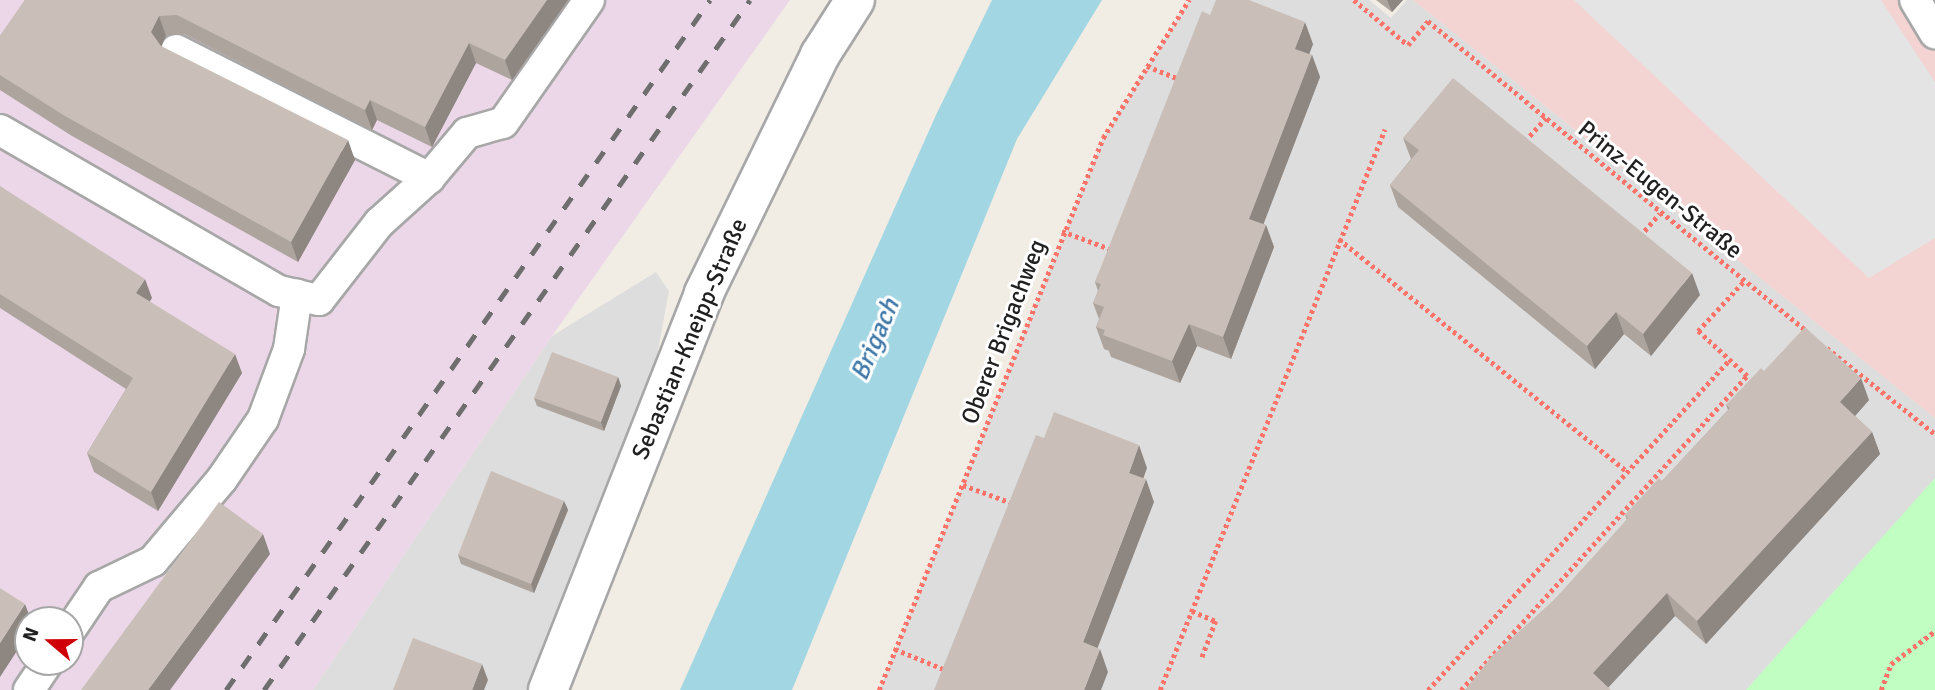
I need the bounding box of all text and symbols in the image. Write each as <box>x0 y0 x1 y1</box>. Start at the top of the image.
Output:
street label: Prinz-Eugen-Straße <box>1572 115 1748 265</box>
street label: Sebastian-Kneipp-Straße <box>626 214 754 464</box>
street label: Oberer Brigachweg <box>956 236 1052 428</box>
water label: Brigach <box>845 294 907 386</box>
north arrow <box>14 606 84 676</box>
text: N <box>18 624 45 645</box>

